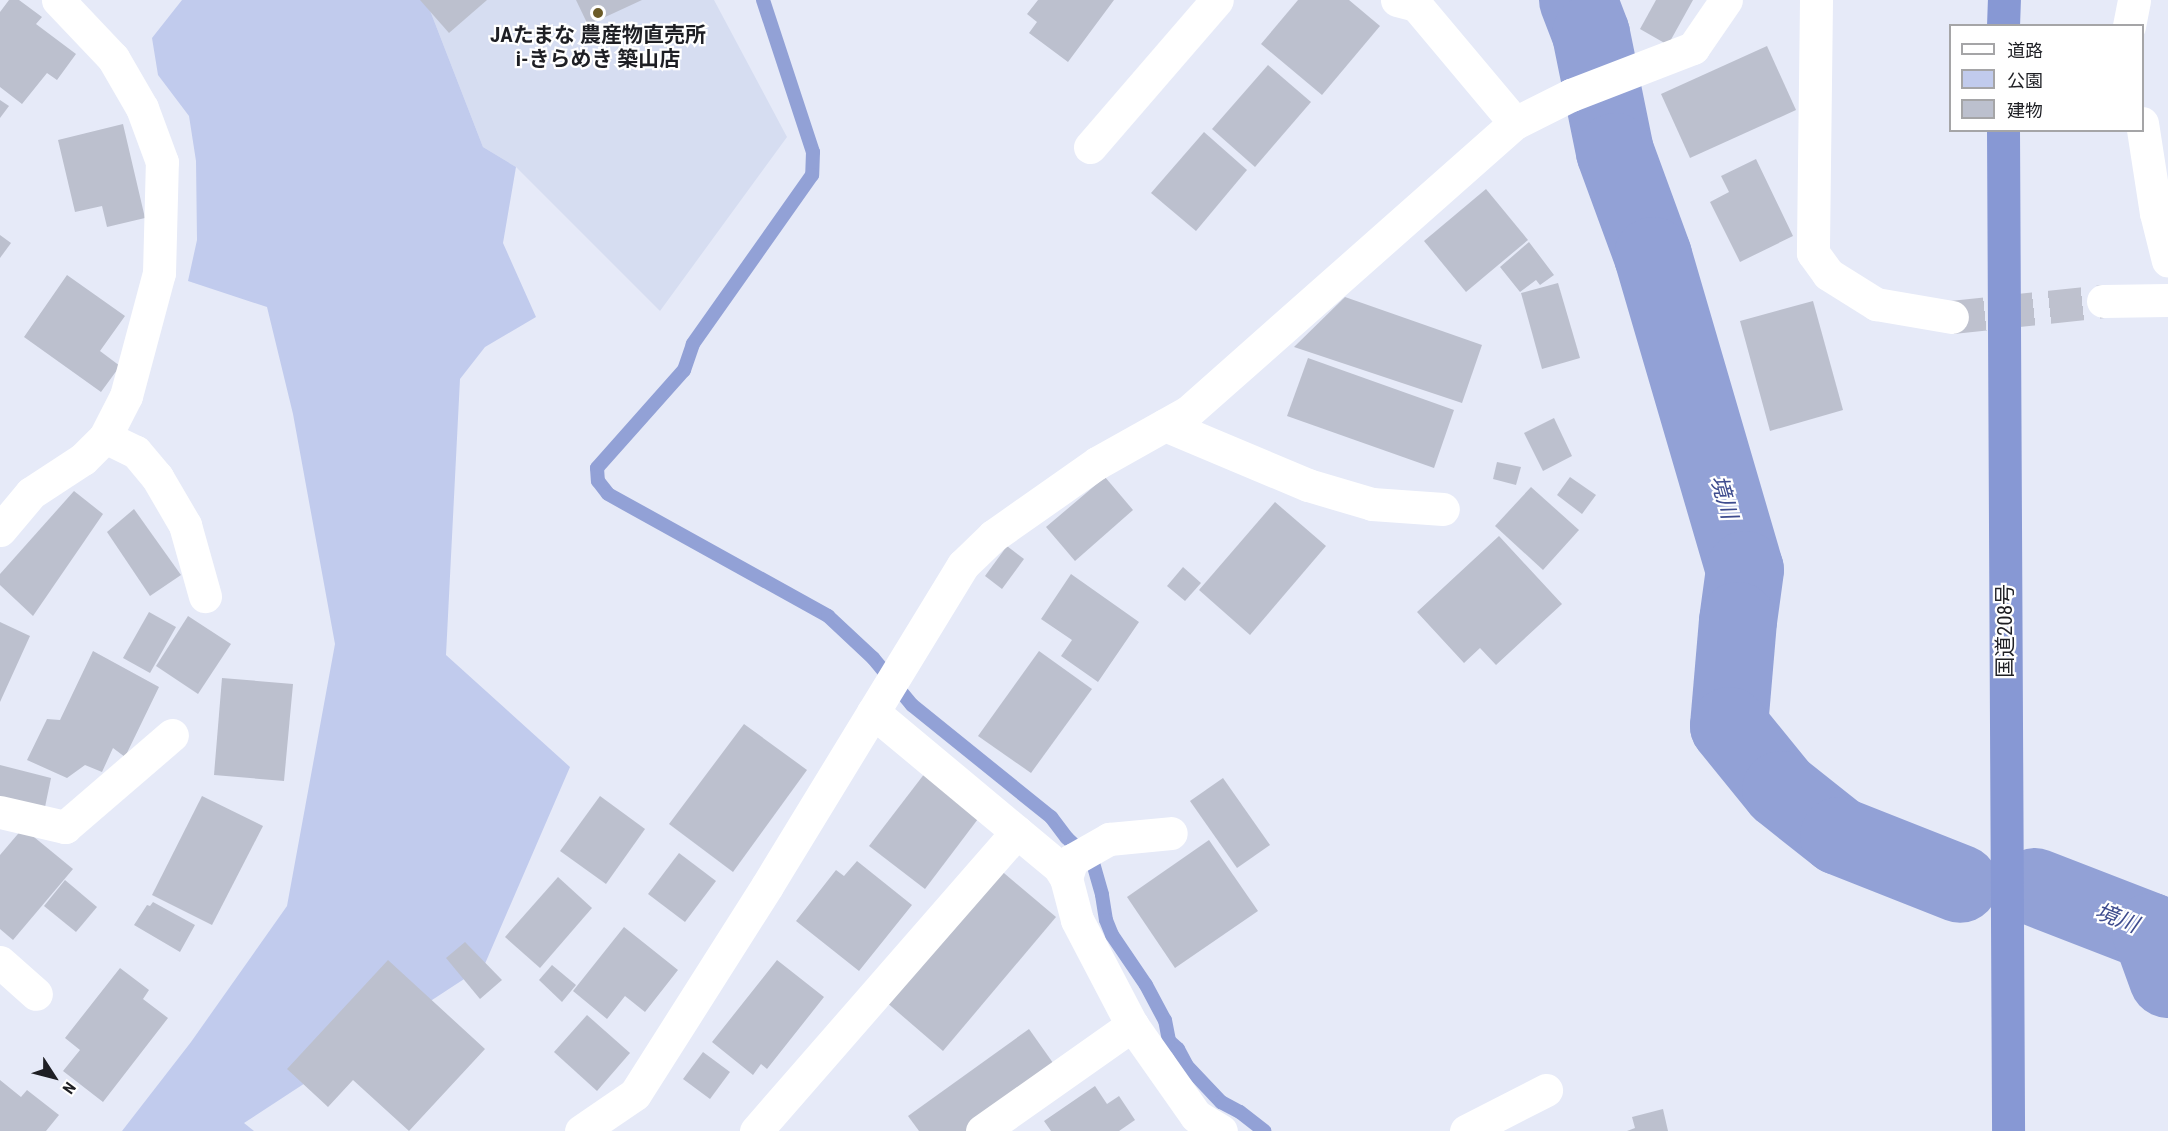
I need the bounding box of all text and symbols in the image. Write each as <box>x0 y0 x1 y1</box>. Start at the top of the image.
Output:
marker: JAたまな 農産物直売所 i-きらめき 築山店 <box>591 6 605 20</box>
place label: JAたまな 農産物直売所 i-きらめき 築山店 <box>490 22 706 72</box>
legend <box>1949 24 2144 132</box>
text: 道路 <box>2007 40 2043 61</box>
text: 公園 <box>2007 70 2043 91</box>
text: 建物 <box>2007 100 2043 121</box>
water label: 境川 <box>1705 472 1743 522</box>
street label: 国道208号 <box>1992 584 2018 678</box>
water label: 境川 <box>2092 898 2142 938</box>
north arrow <box>24 1047 84 1107</box>
text: N <box>58 1078 80 1097</box>

